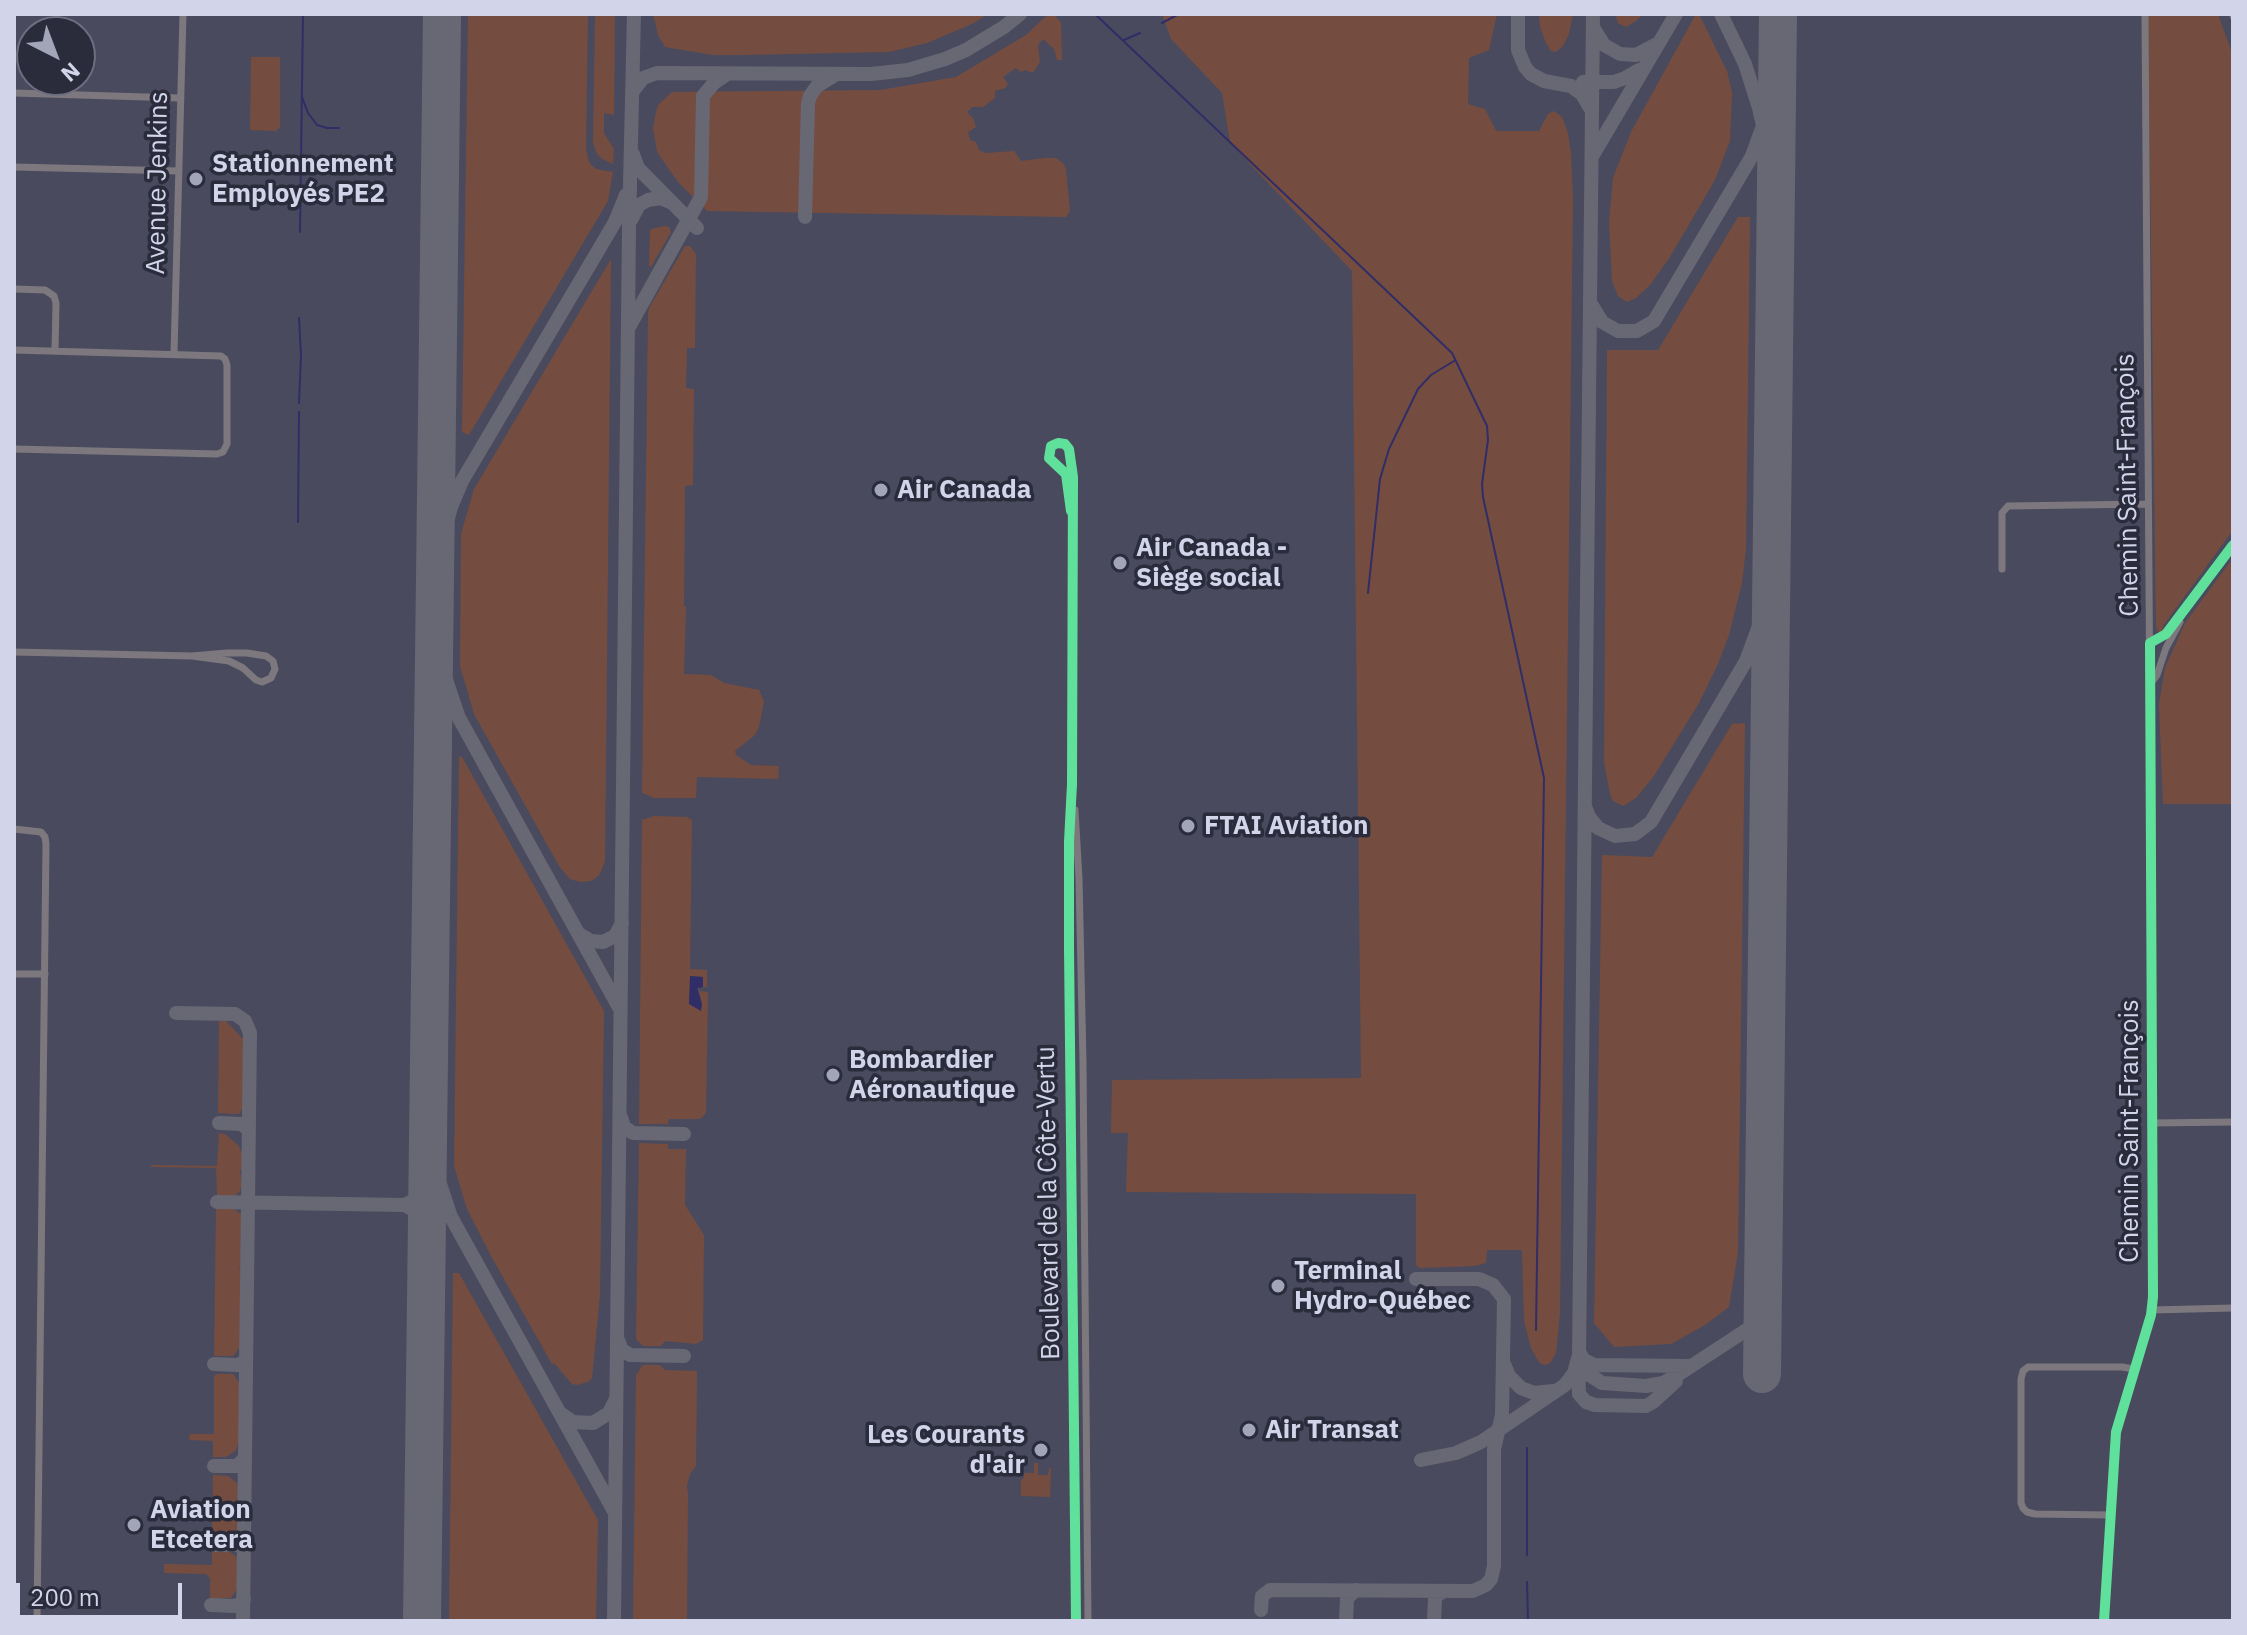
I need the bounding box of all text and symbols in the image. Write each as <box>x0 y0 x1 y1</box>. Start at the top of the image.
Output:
north arrow <box>16 16 96 96</box>
text: N <box>55 57 87 89</box>
street label: Avenue Jenkins <box>141 91 175 275</box>
place label: Stationnement Employés PE2 <box>212 148 394 210</box>
marker: Stationnement Employés PE2 <box>187 170 205 188</box>
street label: Chemin Saint-François <box>2110 353 2146 617</box>
place label: Air Canada <box>897 474 1031 506</box>
marker: Air Canada <box>872 481 890 499</box>
place label: Air Canada - Siège social <box>1136 532 1287 594</box>
marker: Air Canada - Siège social <box>1111 554 1129 572</box>
place label: FTAI Aviation <box>1204 810 1369 842</box>
marker: FTAI Aviation <box>1179 817 1197 835</box>
street label: Chemin Saint-François <box>2114 999 2146 1263</box>
place label: Bombardier Aéronautique <box>849 1044 1016 1106</box>
street label: Boulevard de la Côte-Vertu <box>1031 1046 1067 1360</box>
marker: Bombardier Aéronautique <box>824 1066 842 1084</box>
place label: Terminal Hydro-Québec <box>1294 1255 1471 1316</box>
marker: Terminal Hydro-Québec <box>1269 1277 1287 1295</box>
place label: Air Transat <box>1265 1414 1399 1446</box>
place label: Les Courants d'air <box>867 1419 1025 1480</box>
marker: Air Transat <box>1240 1421 1258 1439</box>
marker: Les Courants d'air <box>1032 1441 1050 1459</box>
place label: Aviation Etcetera <box>150 1494 253 1556</box>
marker: Aviation Etcetera <box>125 1516 143 1534</box>
scale bar <box>20 1567 186 1617</box>
text: 200 m <box>30 1581 100 1613</box>

